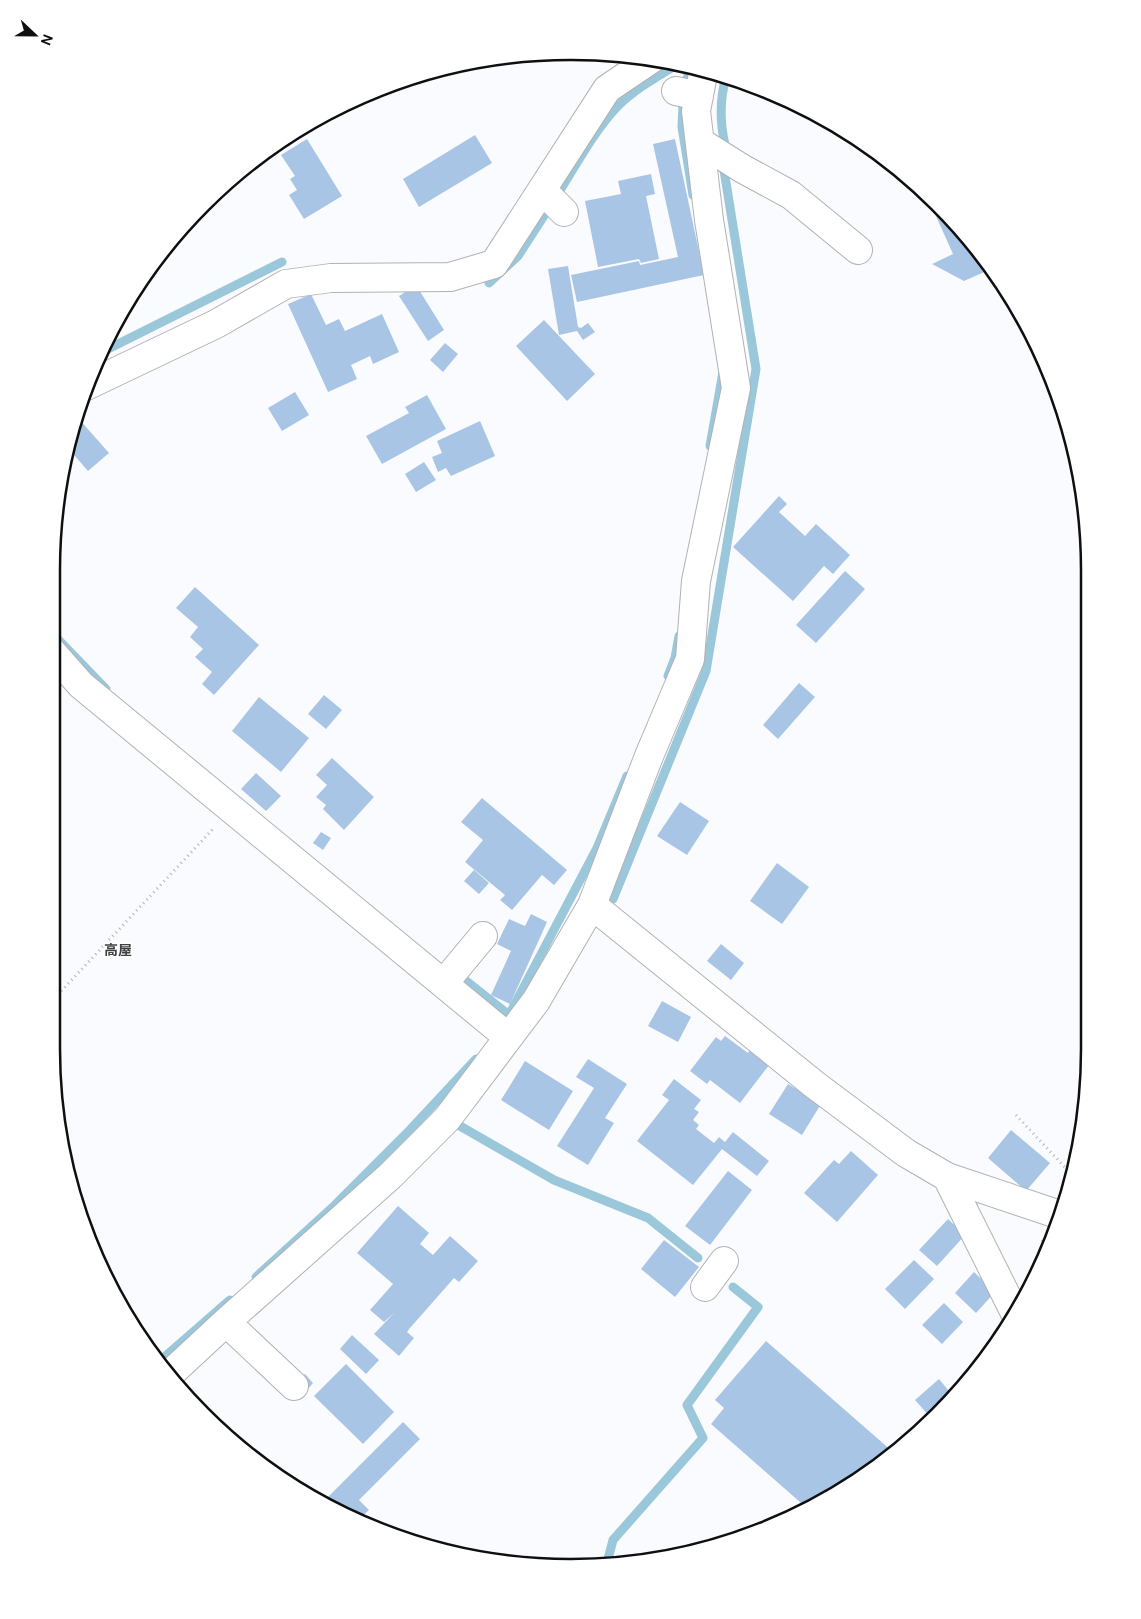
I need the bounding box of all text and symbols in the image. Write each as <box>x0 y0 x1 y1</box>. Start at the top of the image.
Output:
north arrow <box>10 10 60 60</box>
text: N <box>37 32 57 48</box>
district label: 高屋 <box>104 941 132 959</box>

